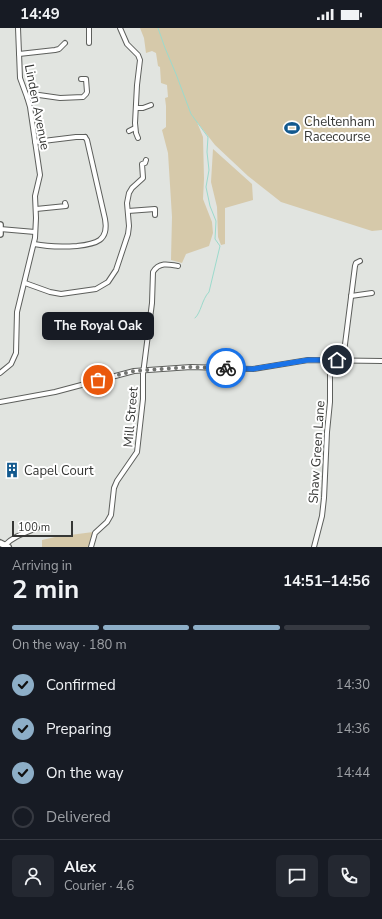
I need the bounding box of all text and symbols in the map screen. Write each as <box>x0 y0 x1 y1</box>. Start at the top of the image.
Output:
text: 14:49 <box>20 4 60 24</box>
street label: Linden Avenue <box>20 63 54 152</box>
place label: Cheltenham Racecourse <box>304 113 375 146</box>
sports icon: Cheltenham Racecourse <box>283 119 301 137</box>
callout: The Royal Oak <box>42 312 154 340</box>
text: The Royal Oak <box>54 317 142 335</box>
pin <box>320 343 354 377</box>
courier <box>206 348 246 388</box>
icon: home <box>326 349 348 371</box>
icon: bike <box>215 357 237 379</box>
pin <box>81 363 115 397</box>
icon: bag <box>87 369 109 391</box>
street label: Mill Street <box>119 386 143 448</box>
street label: Shaw Green Lane <box>304 400 330 504</box>
building icon: Capel Court <box>3 461 21 479</box>
place label: Capel Court <box>24 462 94 480</box>
scale bar <box>12 519 73 538</box>
text: 100 m <box>18 520 50 535</box>
text: Arriving in <box>12 557 72 575</box>
text: 14:51–14:56 <box>283 571 370 591</box>
text: 2 min <box>12 572 79 607</box>
text: On the way · 180 m <box>12 636 127 654</box>
icon: check <box>12 674 34 696</box>
text: Confirmed <box>46 675 116 695</box>
text: 14:30 <box>336 676 370 694</box>
icon: check <box>12 718 34 740</box>
text: Preparing <box>46 719 111 739</box>
text: 14:36 <box>336 720 370 738</box>
icon: check <box>12 762 34 784</box>
text: On the way <box>46 763 124 783</box>
text: 14:44 <box>336 764 370 782</box>
text: Delivered <box>46 807 111 827</box>
button: person <box>12 855 54 897</box>
button: chat <box>276 855 318 897</box>
button: phone <box>328 855 370 897</box>
text: Alex <box>64 857 96 877</box>
text: Courier · 4.6 <box>64 877 134 895</box>

